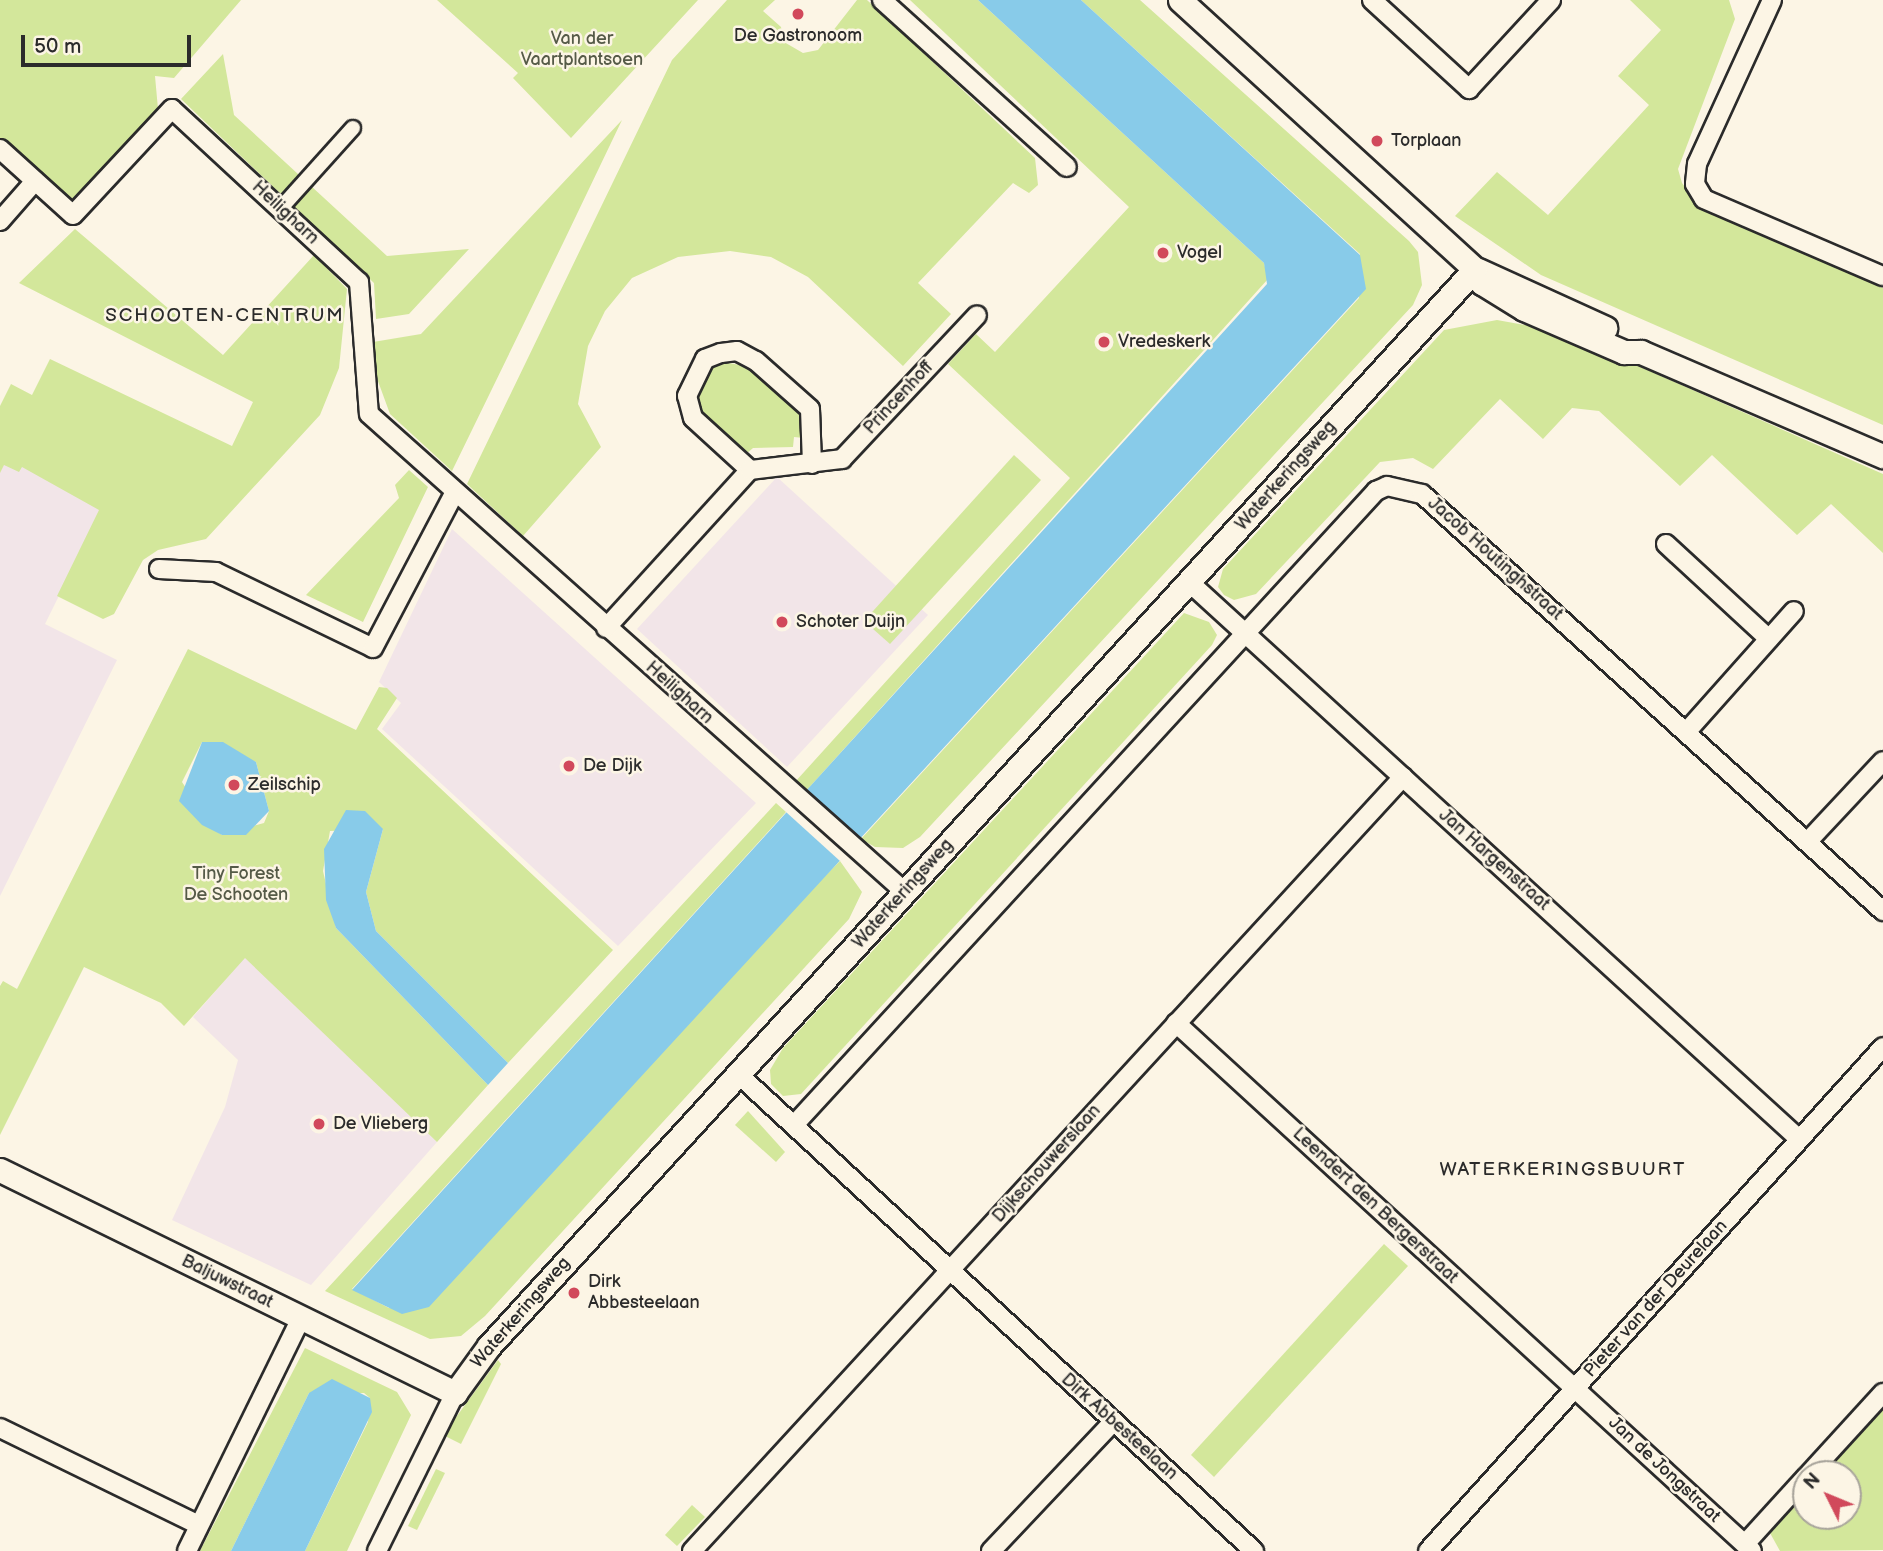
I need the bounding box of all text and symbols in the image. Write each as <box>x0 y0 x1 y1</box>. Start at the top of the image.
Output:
marker: De Gastronoom <box>790 6 806 22</box>
scale bar <box>24 21 194 65</box>
place label: De Gastronoom <box>734 25 862 47</box>
park label: Van der Vaartplantsoen <box>521 29 643 72</box>
text: 50 m <box>34 34 81 59</box>
place label: Torplaan <box>1391 130 1462 152</box>
marker: Torplaan <box>1369 133 1385 149</box>
street label: Heiligharn <box>247 177 323 249</box>
place label: Vogel <box>1177 242 1222 264</box>
marker: Vogel <box>1155 245 1171 261</box>
district label: SCHOOTEN-CENTRUM <box>107 305 343 327</box>
place label: Vredeskerk <box>1118 331 1210 353</box>
marker: Vredeskerk <box>1096 334 1112 350</box>
street label: Princenhoff <box>860 357 938 439</box>
street label: Waterkeringsweg <box>1231 417 1341 535</box>
street label: Jacob Houtinghstraat <box>1423 493 1567 625</box>
place label: Schoter Duijn <box>796 611 905 633</box>
marker: Schoter Duijn <box>774 614 790 630</box>
street label: Heiligharn <box>641 657 717 729</box>
place label: De Dijk <box>583 755 642 777</box>
marker: De Dijk <box>561 758 577 774</box>
place label: Zeilschip <box>248 774 321 796</box>
marker: Zeilschip <box>226 777 242 793</box>
street label: Jan Hargenstraat <box>1434 805 1554 915</box>
street label: Waterkeringsweg <box>848 835 958 953</box>
park label: Tiny Forest De Schooten <box>184 864 288 906</box>
street label: Dijkschouwerslaan <box>988 1101 1106 1227</box>
place label: De Vlieberg <box>333 1113 429 1135</box>
marker: De Vlieberg <box>311 1116 327 1132</box>
street label: Leendert den Bergerstraat <box>1288 1124 1462 1288</box>
district label: WATERKERINGSBUURT <box>1442 1159 1684 1181</box>
street label: Pieter van der Deurelaan <box>1580 1216 1732 1382</box>
street label: Baljuwstraat <box>178 1251 276 1313</box>
street label: Waterkeringsweg <box>467 1253 575 1373</box>
place label: Dirk Abbesteelaan <box>588 1272 700 1314</box>
marker: Dirk Abbesteelaan <box>566 1285 582 1301</box>
street label: Dirk Abbesteelaan <box>1056 1369 1182 1485</box>
street label: Jan de Jongstraat <box>1603 1412 1725 1528</box>
north arrow <box>1792 1460 1862 1530</box>
text: N <box>1799 1469 1826 1495</box>

